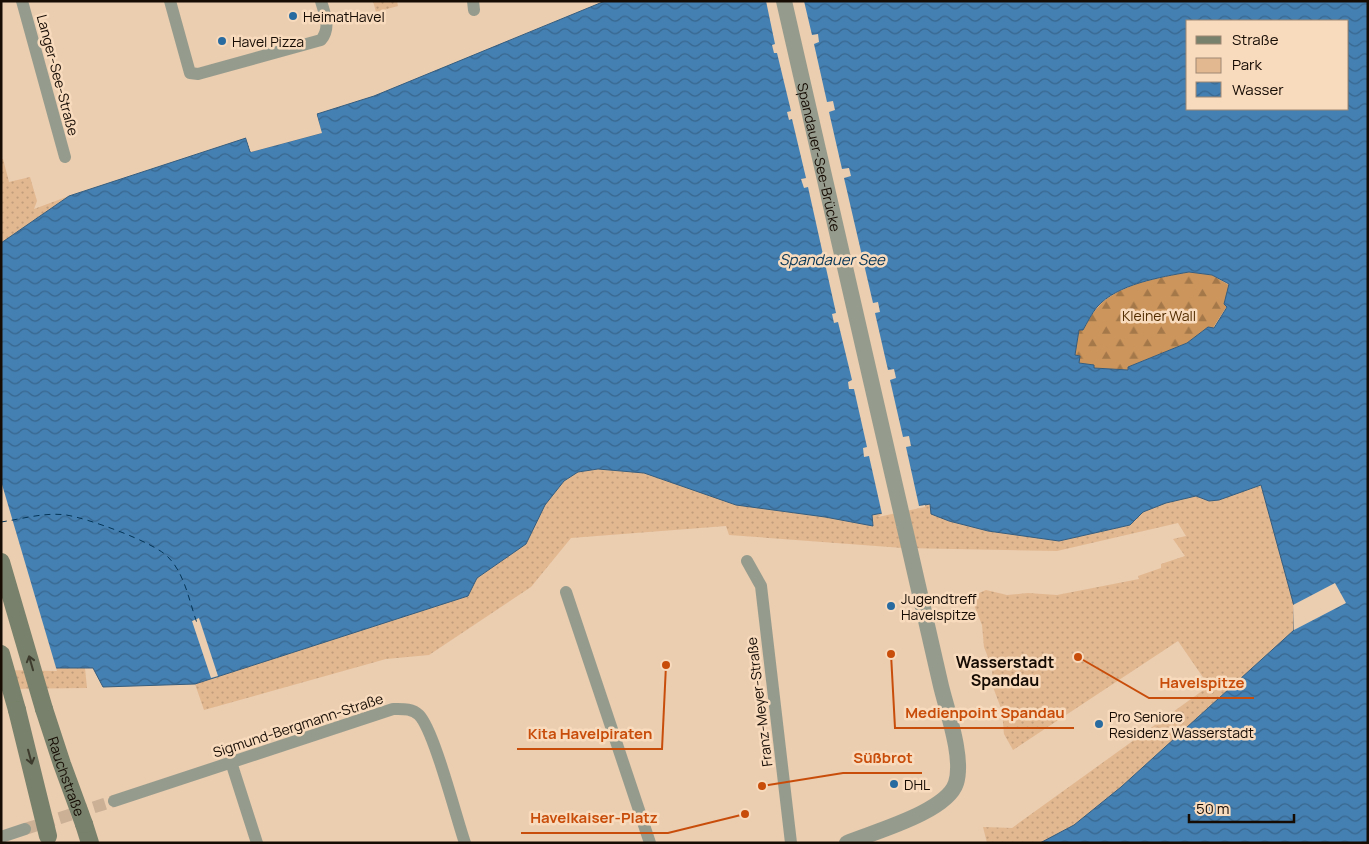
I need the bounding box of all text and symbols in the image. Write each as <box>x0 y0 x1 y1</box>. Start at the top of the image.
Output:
place label: HeimatHavel <box>303 7 385 26</box>
marker: HeimatHavel <box>287 10 299 22</box>
street label: Langer-See-Straße <box>33 12 83 138</box>
legend <box>1186 20 1349 110</box>
text: Straße <box>1232 29 1279 50</box>
place label: Havel Pizza <box>232 32 304 51</box>
marker: Havel Pizza <box>216 35 228 47</box>
text: Park <box>1232 54 1262 75</box>
text: Wasser <box>1232 79 1284 100</box>
street label: Spandauer-See-Brücke <box>793 81 846 233</box>
water label: Spandauer See <box>779 249 886 270</box>
park label: Kleiner Wall <box>1122 306 1196 325</box>
place label: Jugendtreff Havelspitze <box>901 589 977 624</box>
marker: Jugendtreff Havelspitze <box>885 600 897 612</box>
street label: Franz-Meyer-Straße <box>742 636 776 768</box>
district label: Wasserstadt Spandau <box>956 651 1054 691</box>
one-way arrow <box>25 655 35 671</box>
callout: Havelspitze <box>1149 668 1254 698</box>
text: Havelspitze <box>1160 672 1244 693</box>
street label: Sigmund-Bergmann-Straße <box>210 688 386 762</box>
callout: Medienpoint Spandau <box>895 698 1074 728</box>
text: Medienpoint Spandau <box>905 702 1065 723</box>
place label: Pro Seniore Residenz Wasserstadt <box>1109 707 1254 742</box>
marker: Pro Seniore Residenz Wasserstadt <box>1093 718 1105 730</box>
callout: Kita Havelpiraten <box>517 719 662 749</box>
text: Kita Havelpiraten <box>528 723 652 744</box>
street label: Rauchstraße <box>44 734 90 819</box>
callout: Süßbrot <box>843 743 922 773</box>
text: Süßbrot <box>853 747 913 768</box>
one-way arrow <box>26 748 35 764</box>
place label: DHL <box>904 775 930 794</box>
marker: DHL <box>888 778 900 790</box>
scale bar <box>1189 792 1294 824</box>
text: 50 m <box>1196 798 1230 819</box>
callout: Havelkaiser-Platz <box>521 803 668 833</box>
text: Havelkaiser-Platz <box>530 807 658 828</box>

